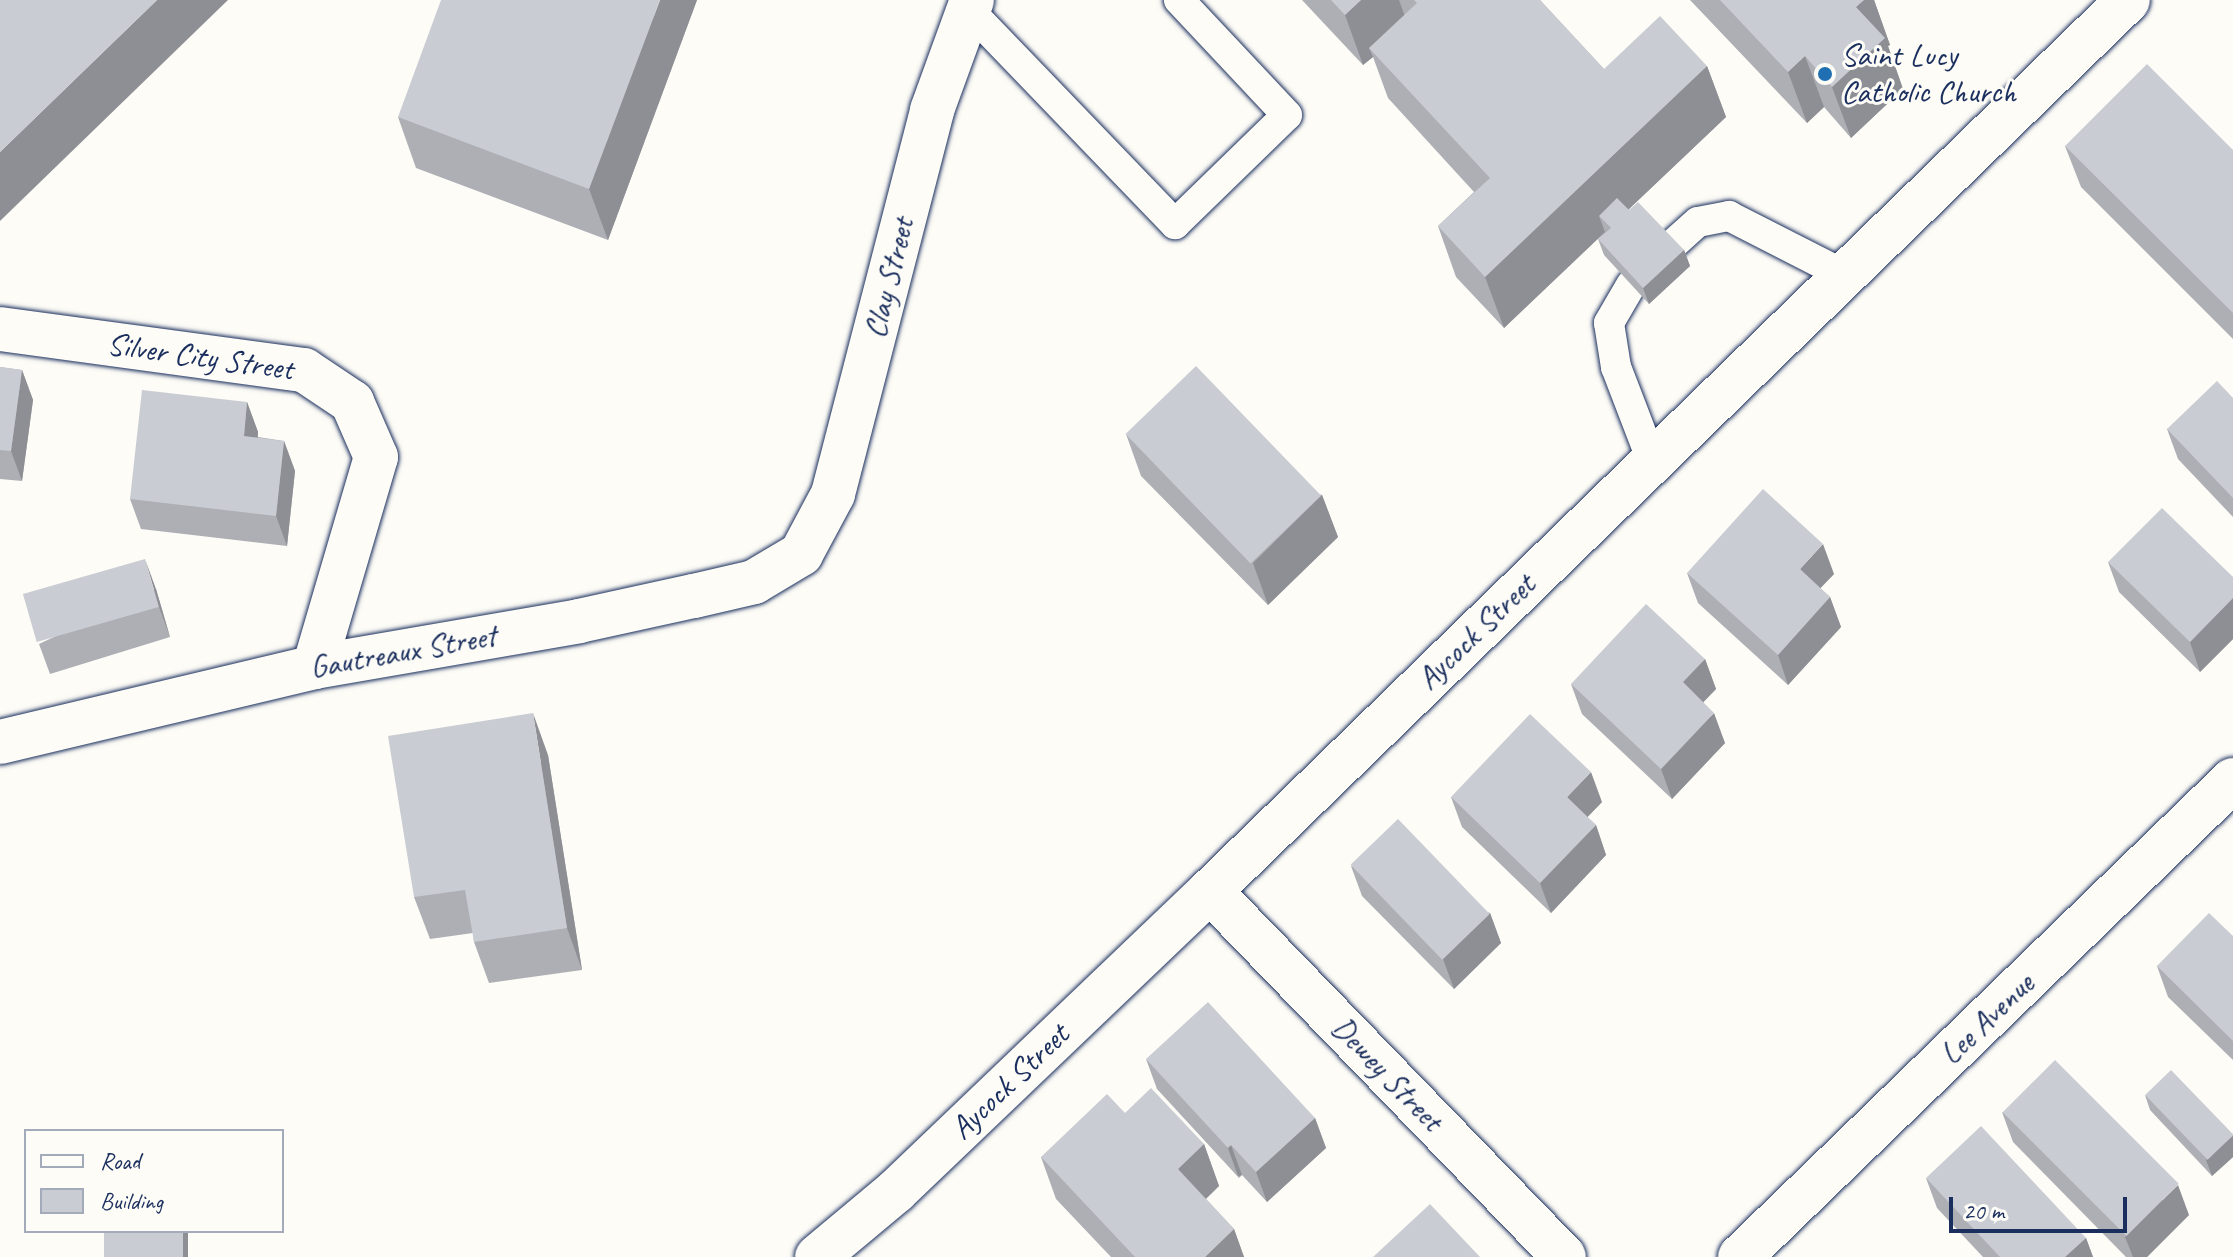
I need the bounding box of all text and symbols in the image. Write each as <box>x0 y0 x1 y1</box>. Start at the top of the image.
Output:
place label: Saint Lucy Catholic Church <box>1841 37 2017 112</box>
marker: Saint Lucy Catholic Church <box>1816 65 1834 83</box>
street label: Clay Street <box>855 214 923 342</box>
street label: Silver City Street <box>104 325 296 389</box>
street label: Aycock Street <box>1409 566 1543 698</box>
street label: Gautreaux Street <box>307 617 499 687</box>
street label: Lee Avenue <box>1932 965 2042 1073</box>
street label: Dewey Street <box>1323 1009 1451 1139</box>
street label: Aycock Street <box>943 1016 1077 1148</box>
legend <box>24 1129 284 1233</box>
text: Road <box>100 1146 140 1176</box>
scale bar <box>1953 1181 2131 1231</box>
text: Building <box>100 1186 163 1216</box>
text: 20 m <box>1963 1196 2004 1226</box>

